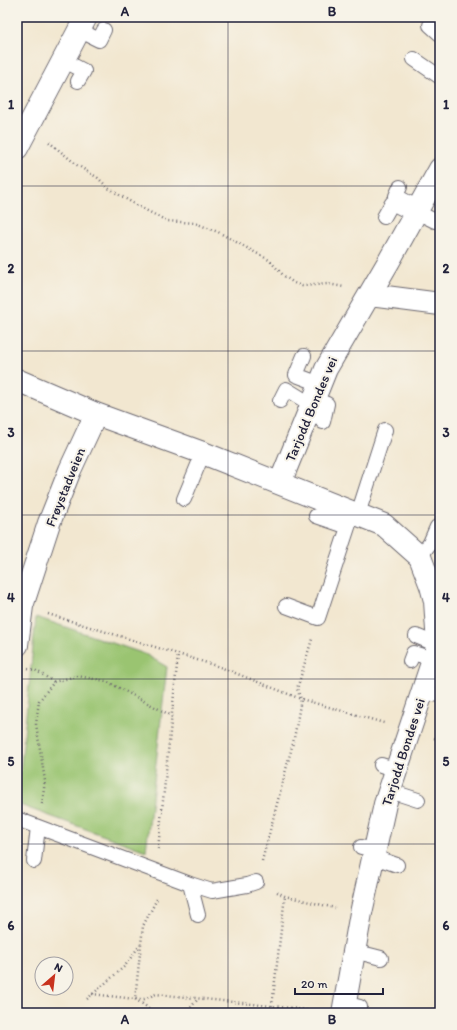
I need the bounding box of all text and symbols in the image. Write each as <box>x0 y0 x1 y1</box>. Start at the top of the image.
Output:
text: A <box>120 4 130 19</box>
text: B <box>328 4 337 19</box>
text: 1 <box>8 97 14 112</box>
text: 1 <box>443 97 449 112</box>
text: 2 <box>8 261 15 276</box>
text: 2 <box>443 261 450 276</box>
street label: Tarjodd Bondes vei <box>282 354 341 464</box>
text: 3 <box>7 425 15 440</box>
text: 3 <box>442 425 450 440</box>
street label: Frøystadveien <box>42 445 89 529</box>
text: 4 <box>7 590 15 605</box>
text: 4 <box>442 590 450 605</box>
street label: Tarjodd Bondes vei <box>378 696 429 808</box>
text: 5 <box>8 754 15 769</box>
text: 5 <box>443 754 450 769</box>
text: 6 <box>8 918 15 933</box>
text: 6 <box>443 918 450 933</box>
north arrow <box>34 956 74 996</box>
text: N <box>52 960 65 975</box>
scale bar <box>295 970 383 996</box>
text: 20 m <box>301 977 328 991</box>
text: A <box>120 1012 130 1027</box>
text: B <box>328 1012 337 1027</box>

